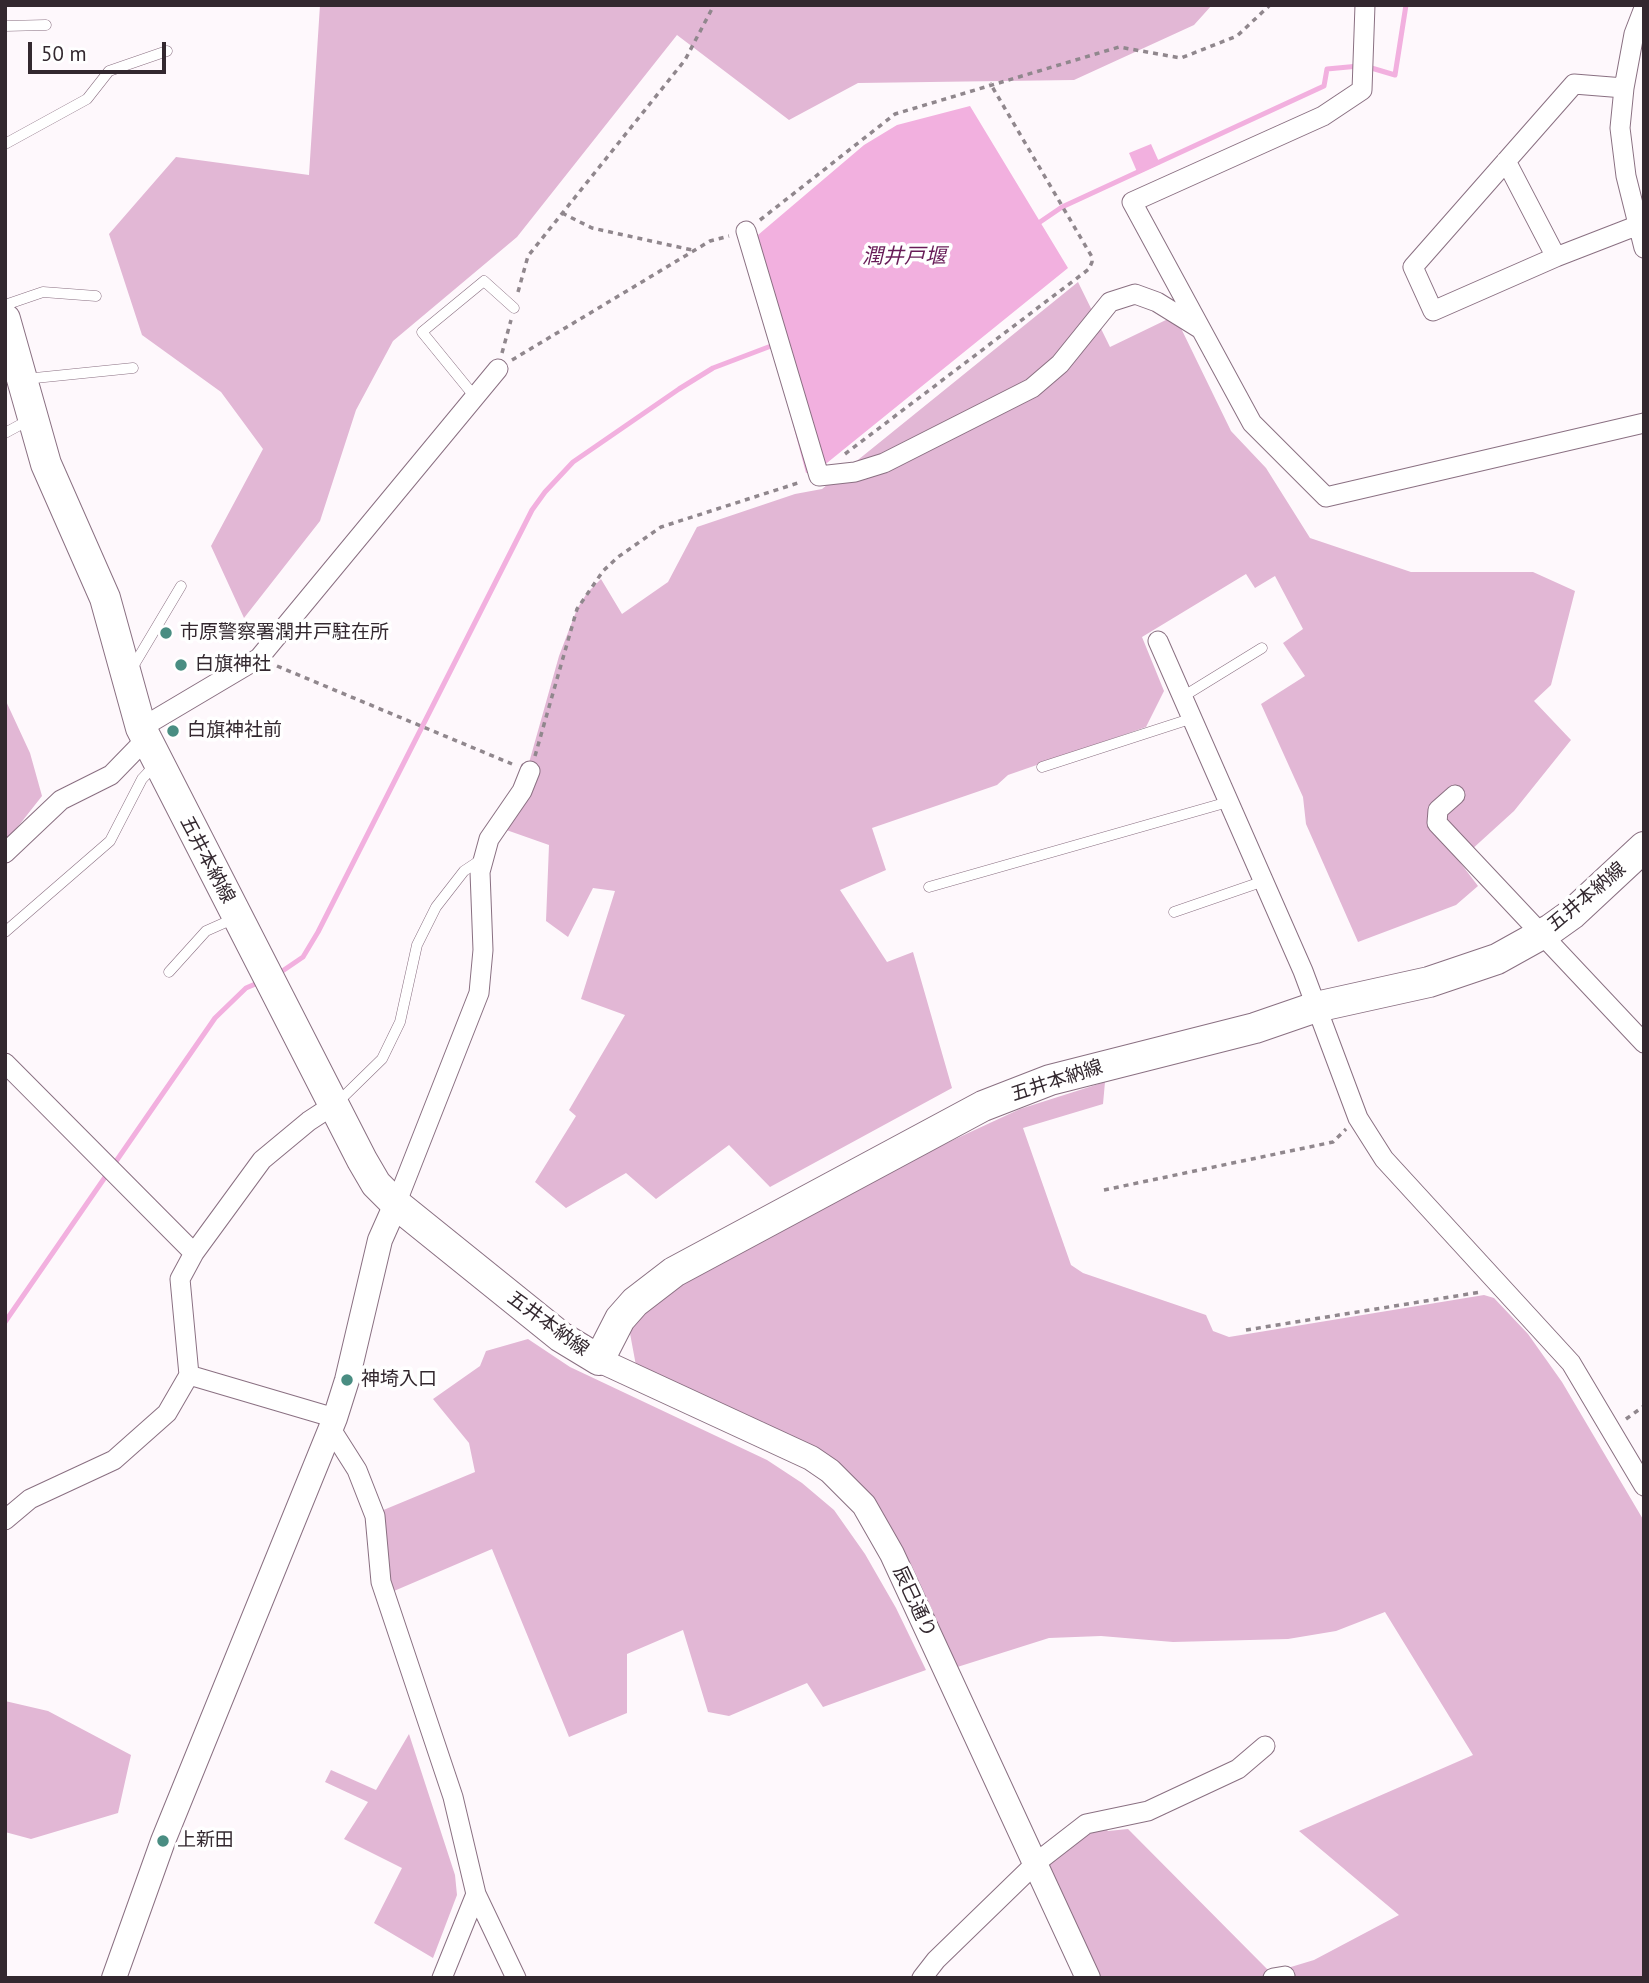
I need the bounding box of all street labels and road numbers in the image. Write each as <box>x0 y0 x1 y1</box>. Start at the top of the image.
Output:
street label: 五井本納線 <box>175 813 239 907</box>
street label: 五井本納線 <box>1543 858 1631 936</box>
street label: 五井本納線 <box>1008 1055 1106 1107</box>
street label: 五井本納線 <box>503 1287 593 1361</box>
street label: 辰巳通り <box>888 1563 940 1641</box>

